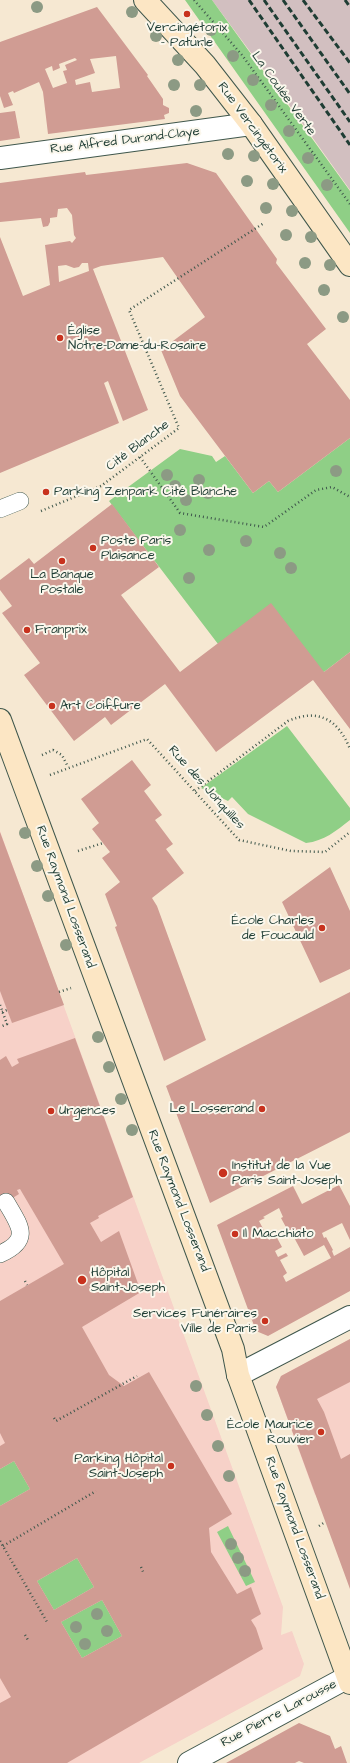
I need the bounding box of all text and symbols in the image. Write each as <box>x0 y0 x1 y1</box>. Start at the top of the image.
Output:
marker: Vercingétorix - Paturle <box>182 9 192 19</box>
place label: Vercingétorix - Paturle <box>147 20 227 51</box>
street label: La Coulée Verte <box>247 49 319 139</box>
street label: Rue Vercingétorix <box>214 79 290 177</box>
street label: Rue Alfred Durand-Claye <box>49 124 201 158</box>
place label: Église Notre-Dame-du-Rosaire <box>68 323 206 354</box>
marker: Église Notre-Dame-du-Rosaire <box>55 333 65 343</box>
street label: Cité Blanche <box>103 417 173 475</box>
place label: Parking Zenpark Cité Blanche <box>54 484 237 500</box>
marker: Parking Zenpark Cité Blanche <box>41 487 51 497</box>
place label: Poste Paris Plaisance <box>101 533 171 564</box>
marker: Poste Paris Plaisance <box>88 543 98 553</box>
marker: La Banque Postale <box>57 556 67 566</box>
place label: La Banque Postale <box>30 567 94 598</box>
place label: Franprix <box>35 622 87 638</box>
marker: Franprix <box>22 625 32 635</box>
place label: Art Coiffure <box>60 698 141 714</box>
marker: Art Coiffure <box>47 701 57 711</box>
street label: Rue des Jonquilles <box>164 743 248 833</box>
street label: Rue Raymond Losserand <box>32 824 98 970</box>
place label: École Charles de Foucauld <box>231 913 314 944</box>
marker: École Charles de Foucauld <box>317 923 327 933</box>
place label: Le Losserand <box>169 1101 254 1117</box>
place label: Urgences <box>59 1103 115 1119</box>
marker: Le Losserand <box>257 1104 267 1114</box>
marker: Urgences <box>46 1106 56 1116</box>
street label: Rue Raymond Losserand <box>144 1128 212 1274</box>
place label: Institut de la Vue Paris Saint-Joseph <box>232 1158 342 1189</box>
marker: Institut de la Vue Paris Saint-Joseph <box>217 1167 229 1179</box>
place label: Il Macchiato <box>243 1226 314 1242</box>
marker: Il Macchiato <box>230 1229 240 1239</box>
place label: Hôpital Saint-Joseph <box>91 1265 165 1296</box>
marker: Hôpital Saint-Joseph <box>76 1274 88 1286</box>
place label: Services Funéraires Ville de Paris <box>133 1306 257 1337</box>
marker: Services Funéraires Ville de Paris <box>260 1316 270 1326</box>
place label: École Maurice Rouvier <box>227 1417 313 1448</box>
marker: École Maurice Rouvier <box>316 1427 326 1437</box>
place label: Parking Hôpital Saint-Joseph <box>74 1451 163 1482</box>
street label: Rue Raymond Losserand <box>261 1455 327 1601</box>
marker: Parking Hôpital Saint-Joseph <box>166 1461 176 1471</box>
street label: Rue Pierre Larousse <box>218 1677 340 1751</box>

